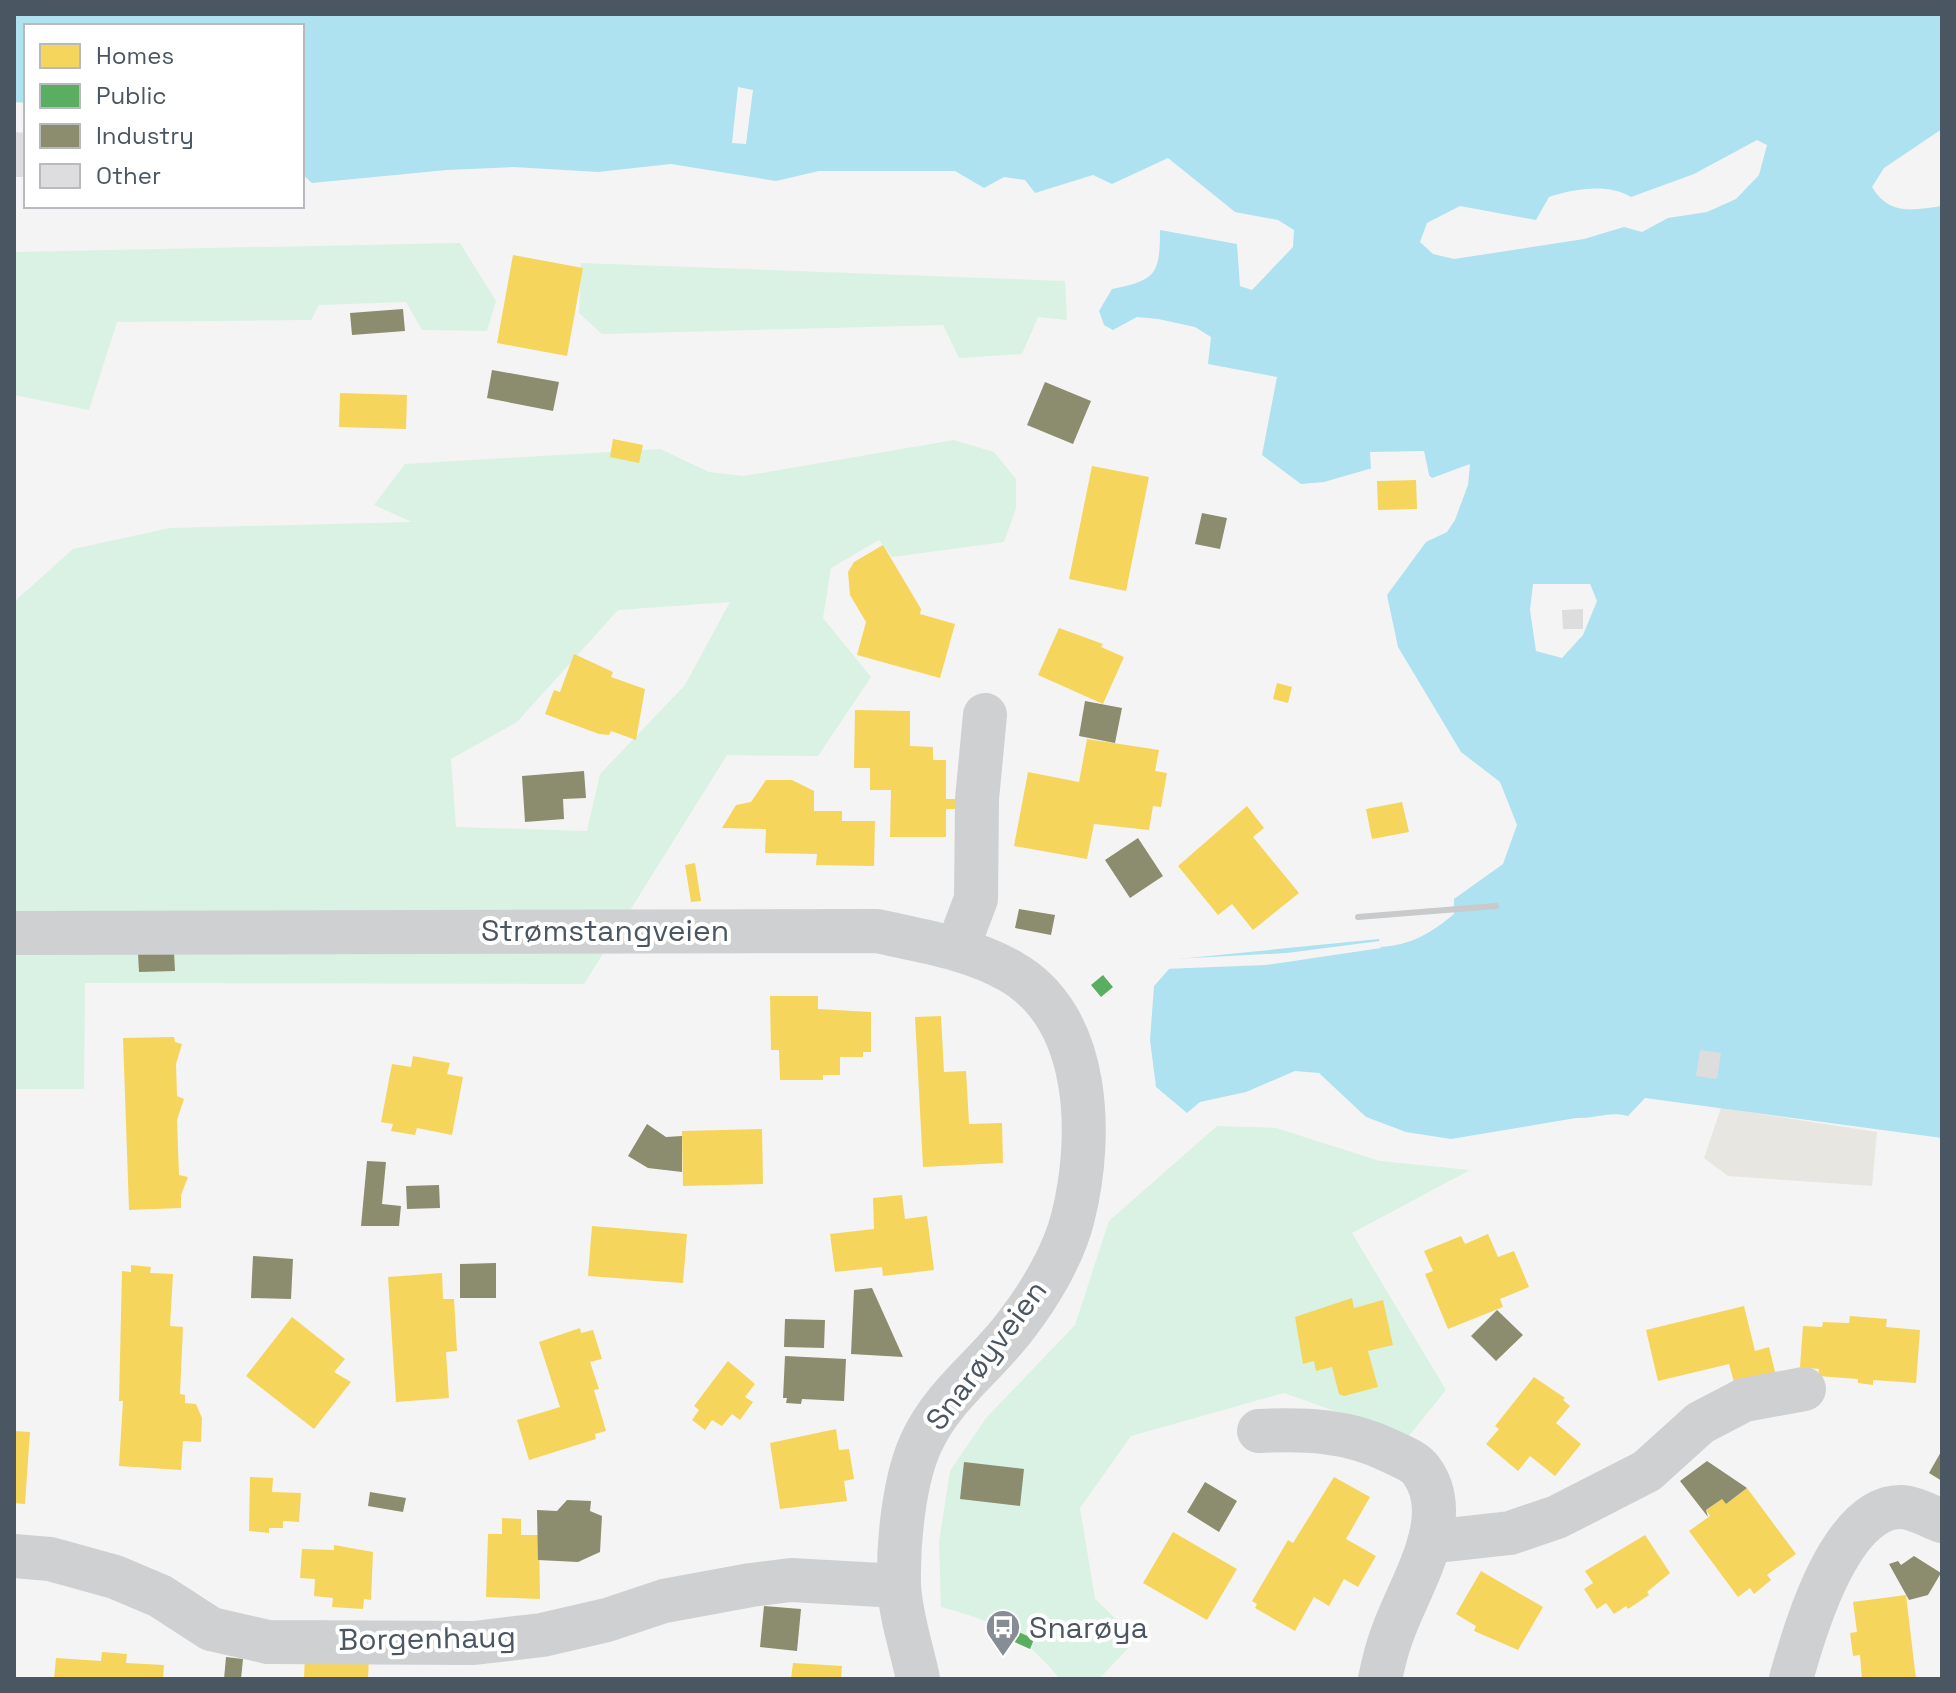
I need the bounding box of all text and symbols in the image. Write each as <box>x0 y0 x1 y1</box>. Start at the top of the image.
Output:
legend <box>24 24 304 208</box>
text: Homes <box>96 40 174 71</box>
text: Public <box>96 80 167 111</box>
text: Industry <box>96 120 194 151</box>
text: Other <box>96 160 161 191</box>
street label: Strømstangveien <box>481 911 729 950</box>
street label: Snarøyveien <box>917 1272 1055 1438</box>
bus stop icon: Snarøya <box>984 1608 1022 1658</box>
place label: Snarøya <box>1029 1608 1148 1647</box>
street label: Borgenhaug <box>338 1617 516 1659</box>

